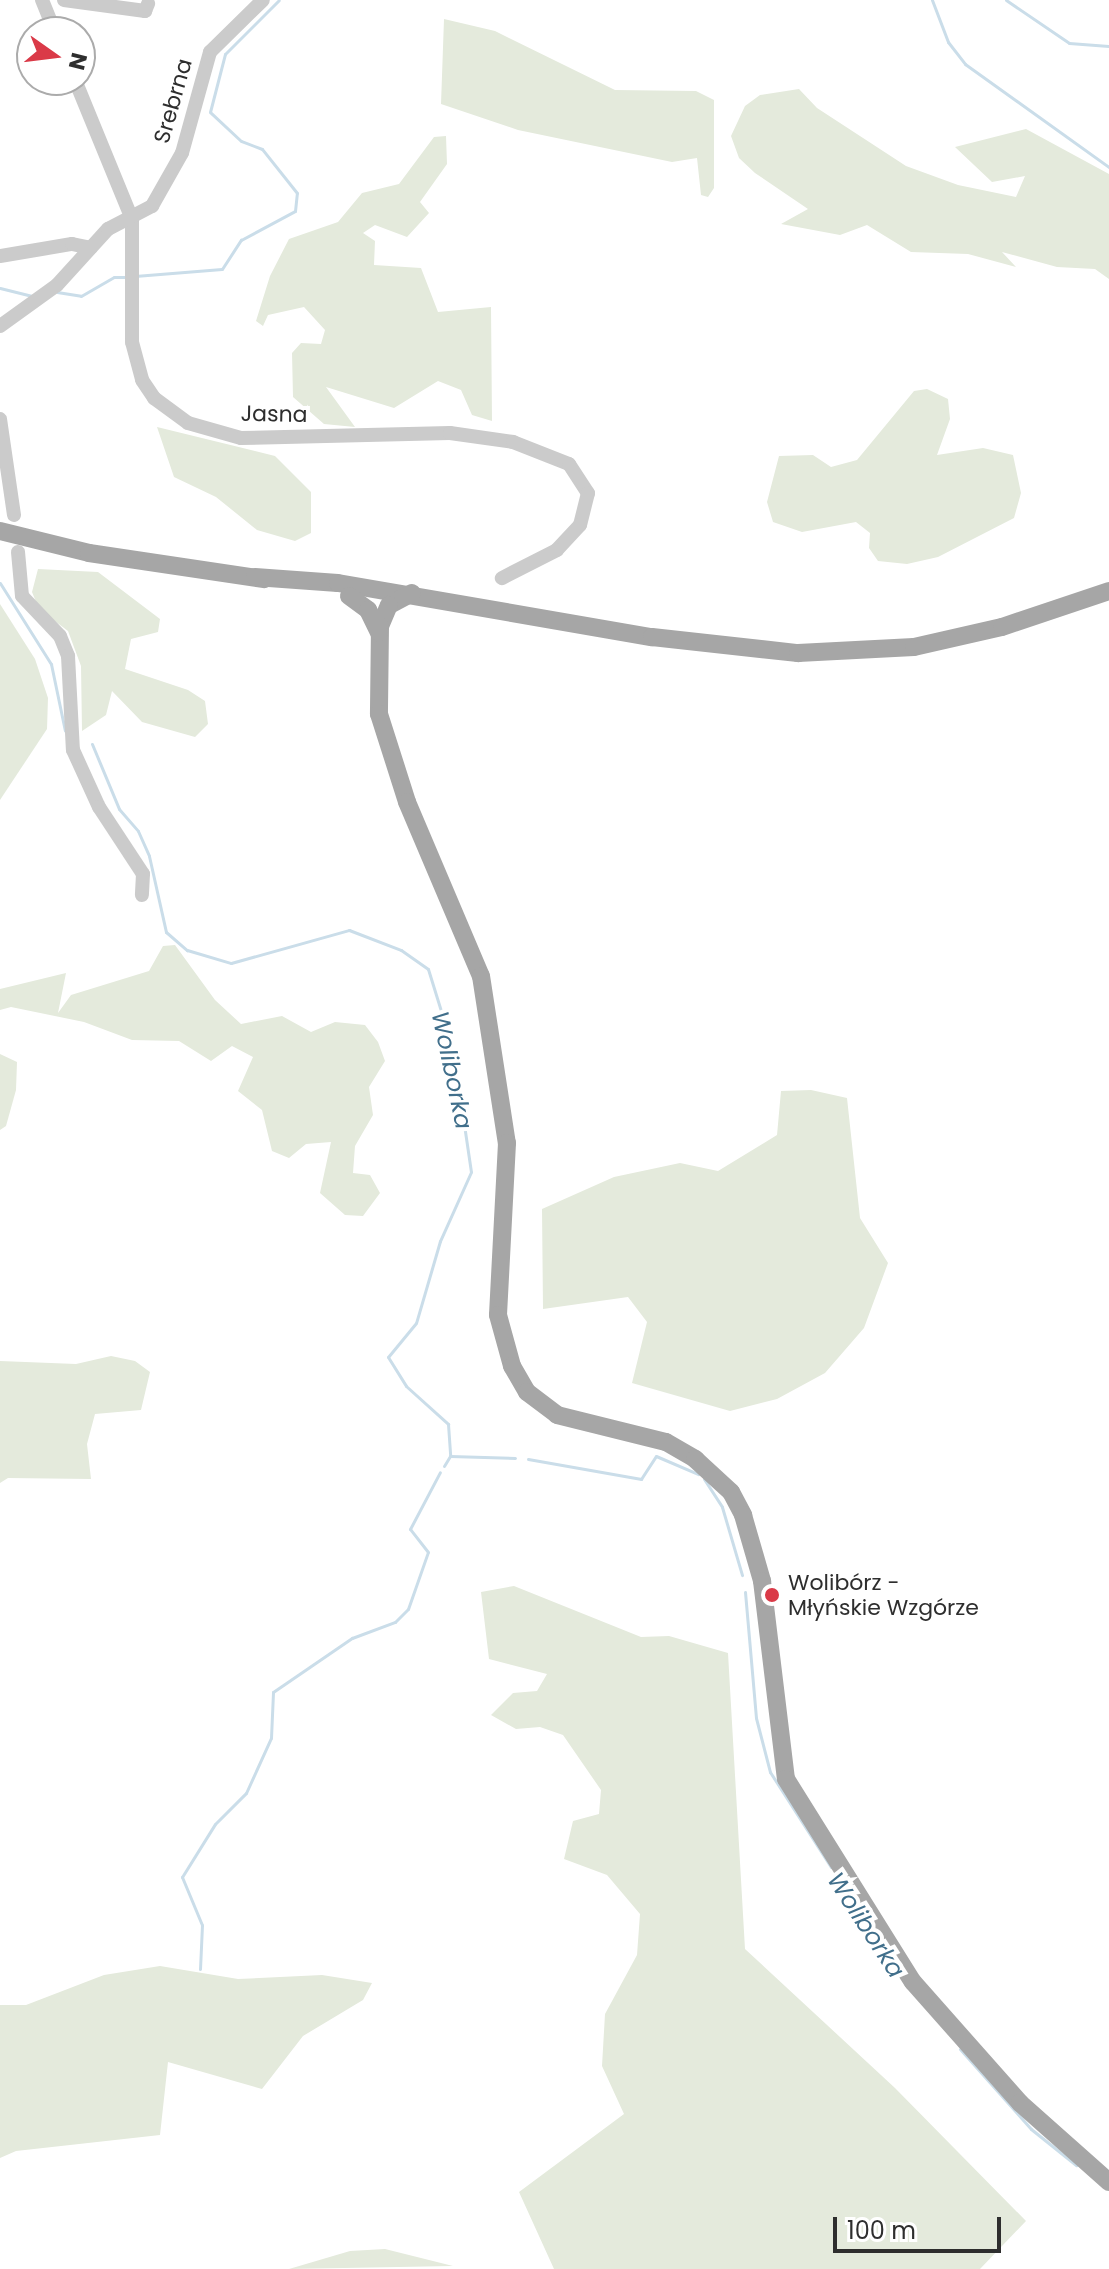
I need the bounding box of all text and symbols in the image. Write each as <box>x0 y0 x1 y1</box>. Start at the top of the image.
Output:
north arrow <box>16 16 96 96</box>
text: N <box>61 50 95 73</box>
street label: Srebrna <box>148 56 198 146</box>
street label: Jasna <box>240 400 308 428</box>
water label: Woliborka <box>425 1008 479 1132</box>
place label: Wolibórz - Młyńskie Wzgórze <box>788 1569 979 1620</box>
marker: Wolibórz - Młyńskie Wzgórze <box>763 1586 781 1604</box>
water label: Woliborka <box>821 1867 911 1983</box>
scale bar <box>837 2201 1005 2251</box>
text: 100 m <box>847 2214 916 2247</box>

